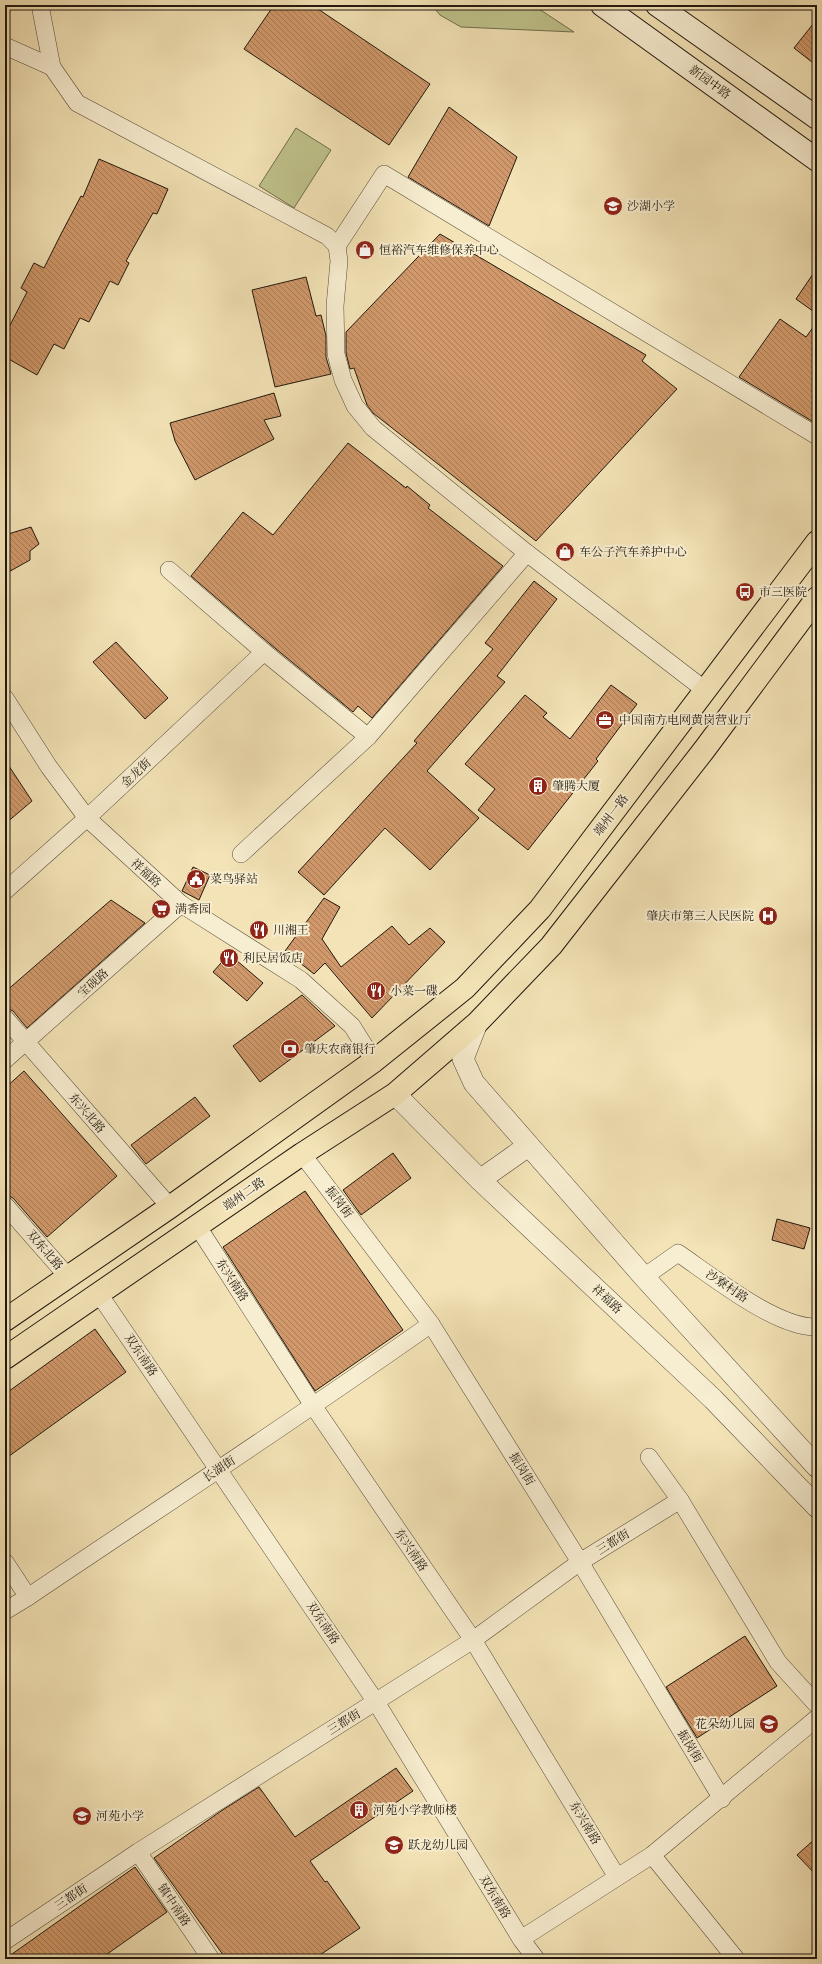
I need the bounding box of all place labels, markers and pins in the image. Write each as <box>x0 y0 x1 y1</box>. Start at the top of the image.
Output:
school or university icon: 沙湖小学 <box>602 195 624 217</box>
place label: 沙湖小学 <box>627 198 675 216</box>
shop icon: 恒裕汽车维修保养中心 <box>354 239 376 261</box>
place label: 恒裕汽车维修保养中心 <box>379 242 499 260</box>
shop icon: 车公子汽车养护中心 <box>554 541 576 563</box>
place label: 车公子汽车养护中心 <box>579 544 687 562</box>
bus stop icon: 市三医院 <box>734 581 756 603</box>
place label: 市三医院 <box>759 584 807 602</box>
office icon: 中国南方电网黄岗营业厅 <box>594 709 616 731</box>
place label: 中国南方电网黄岗营业厅 <box>619 712 751 730</box>
building icon: 肇腾大厦 <box>527 775 549 797</box>
place label: 肇腾大厦 <box>552 778 600 796</box>
public building icon: 菜鸟驿站 <box>185 868 207 890</box>
place label: 菜鸟驿站 <box>210 871 258 889</box>
supermarket icon: 满香园 <box>150 898 172 920</box>
place label: 满香园 <box>175 901 211 919</box>
hospital icon: 肇庆市第三人民医院 <box>757 905 779 927</box>
place label: 肇庆市第三人民医院 <box>646 908 754 926</box>
restaurant icon: 川湘王 <box>248 919 270 941</box>
place label: 川湘王 <box>273 922 309 940</box>
restaurant icon: 利民居饭店 <box>218 947 240 969</box>
place label: 利民居饭店 <box>243 950 303 968</box>
restaurant icon: 小菜一碟 <box>365 980 387 1002</box>
place label: 小菜一碟 <box>390 983 438 1001</box>
bank icon: 肇庆农商银行 <box>279 1038 301 1060</box>
place label: 肇庆农商银行 <box>304 1041 376 1059</box>
school or university icon: 花朵幼儿园 <box>758 1713 780 1735</box>
place label: 花朵幼儿园 <box>695 1716 755 1734</box>
building icon: 河苑小学教师楼 <box>348 1799 370 1821</box>
place label: 河苑小学教师楼 <box>373 1802 457 1820</box>
school or university icon: 河苑小学 <box>71 1805 93 1827</box>
place label: 河苑小学 <box>96 1808 144 1826</box>
school or university icon: 跃龙幼儿园 <box>383 1834 405 1856</box>
place label: 跃龙幼儿园 <box>408 1837 468 1855</box>

